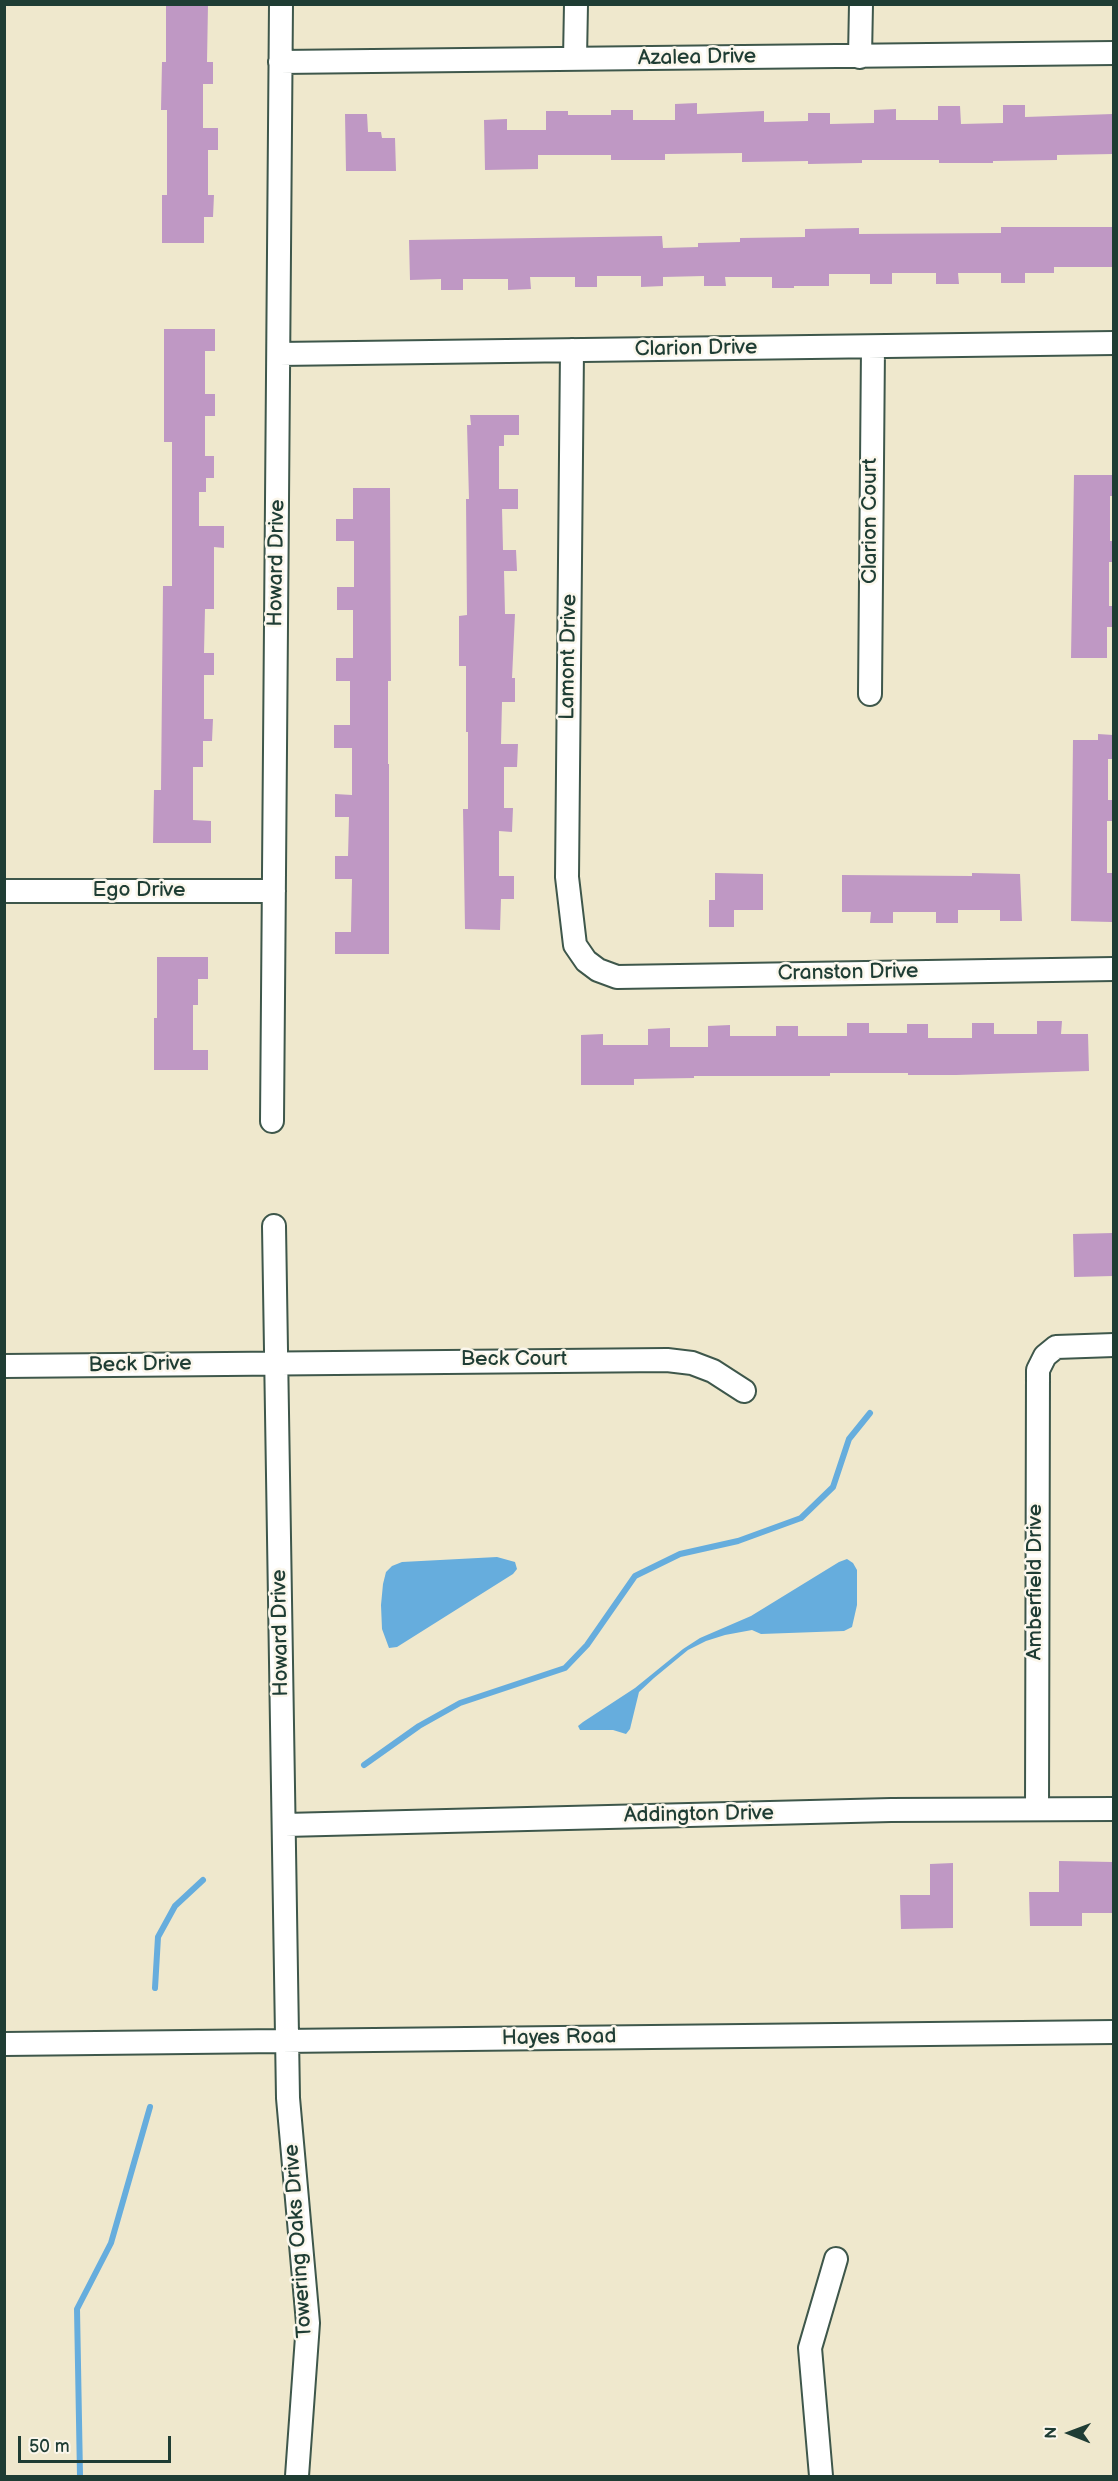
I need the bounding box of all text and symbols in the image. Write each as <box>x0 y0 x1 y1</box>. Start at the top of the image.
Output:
street label: Azalea Drive <box>638 44 756 72</box>
street label: Clarion Drive <box>634 335 758 363</box>
street label: Clarion Court <box>858 458 884 584</box>
street label: Howard Drive <box>263 499 291 627</box>
street label: Lamont Drive <box>555 594 583 720</box>
street label: Ego Drive <box>93 878 185 904</box>
street label: Cranston Drive <box>777 959 919 987</box>
street label: Beck Court <box>461 1347 567 1373</box>
street label: Beck Drive <box>88 1352 192 1378</box>
street label: Amberfield Drive <box>1023 1504 1049 1660</box>
street label: Howard Drive <box>267 1569 295 1697</box>
street label: Addington Drive <box>624 1801 774 1829</box>
street label: Hayes Road <box>501 2024 617 2052</box>
street label: Towering Oaks Drive <box>280 2143 318 2339</box>
north arrow <box>1040 2403 1100 2463</box>
scale bar <box>21 2424 174 2462</box>
text: N <box>1042 2426 1061 2439</box>
text: 50 m <box>29 2436 70 2457</box>

